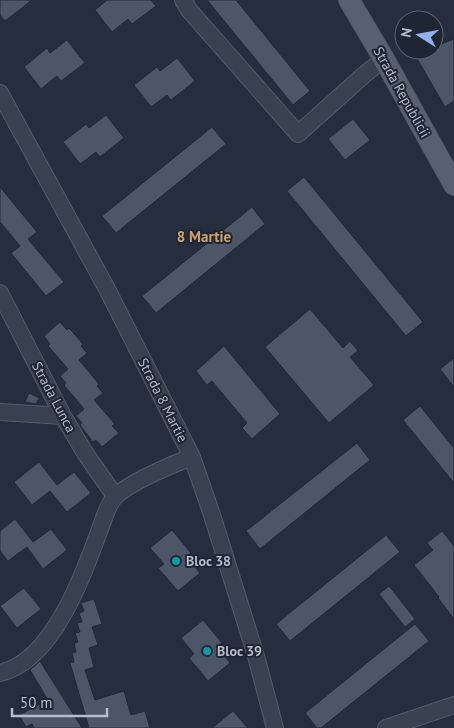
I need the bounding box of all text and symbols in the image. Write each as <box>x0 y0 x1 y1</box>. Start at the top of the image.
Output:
north arrow <box>394 10 444 60</box>
text: N <box>397 26 416 39</box>
street label: Strada Republicii <box>370 43 434 141</box>
district label: 8 Martie <box>177 227 232 246</box>
street label: Strada 8 Martie <box>134 355 192 445</box>
street label: Strada Lunca <box>28 359 80 435</box>
place label: Bloc 38 <box>186 552 231 570</box>
marker: Bloc 38 <box>170 555 182 567</box>
place label: Bloc 39 <box>217 642 262 660</box>
marker: Bloc 39 <box>201 645 213 657</box>
scale bar <box>12 686 108 718</box>
text: 50 m <box>20 693 53 712</box>

